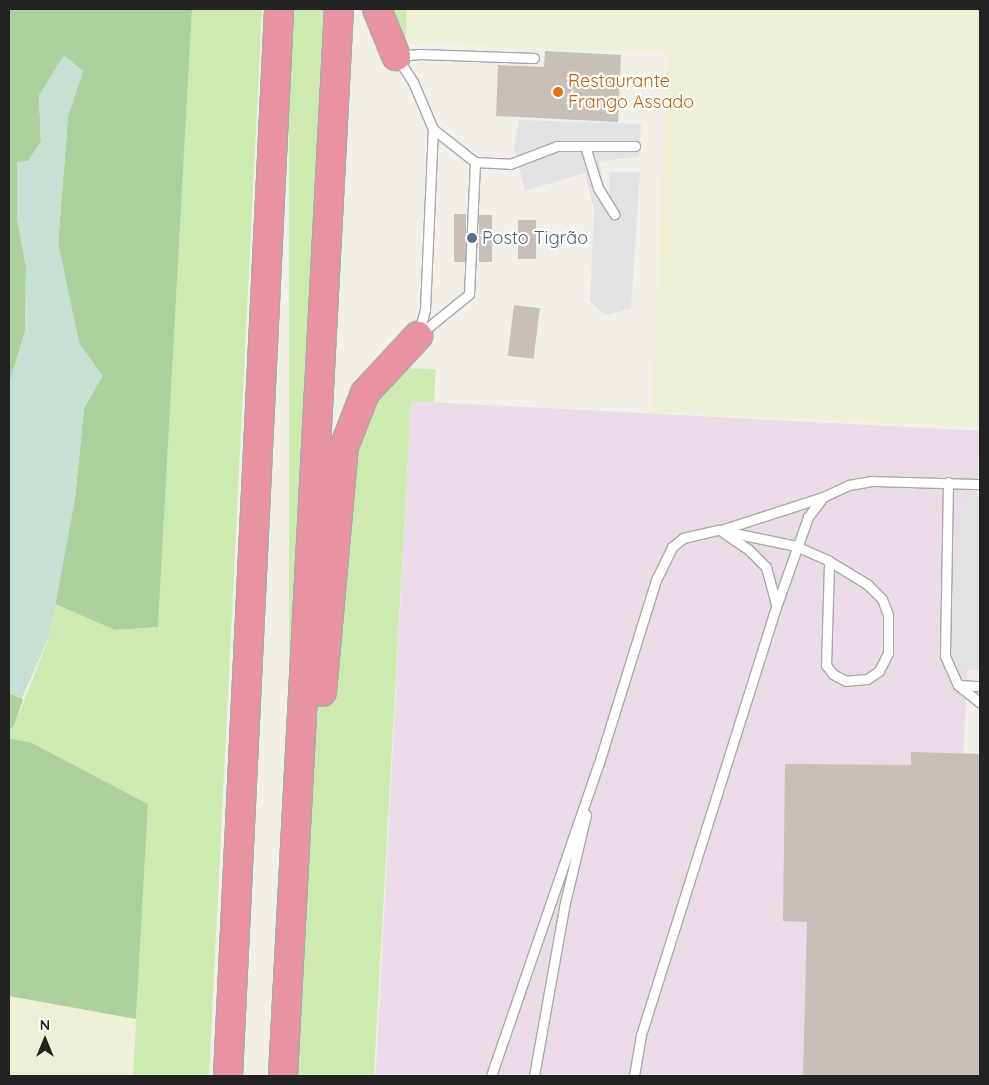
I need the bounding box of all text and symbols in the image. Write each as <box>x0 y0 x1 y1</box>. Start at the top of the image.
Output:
place label: Restaurante Frango Assado <box>568 71 694 114</box>
marker: Restaurante Frango Assado <box>552 86 564 98</box>
place label: Posto Tigrão <box>482 227 588 249</box>
marker: Posto Tigrão <box>466 232 478 244</box>
north arrow <box>20 1015 70 1065</box>
text: N <box>40 1016 50 1034</box>

